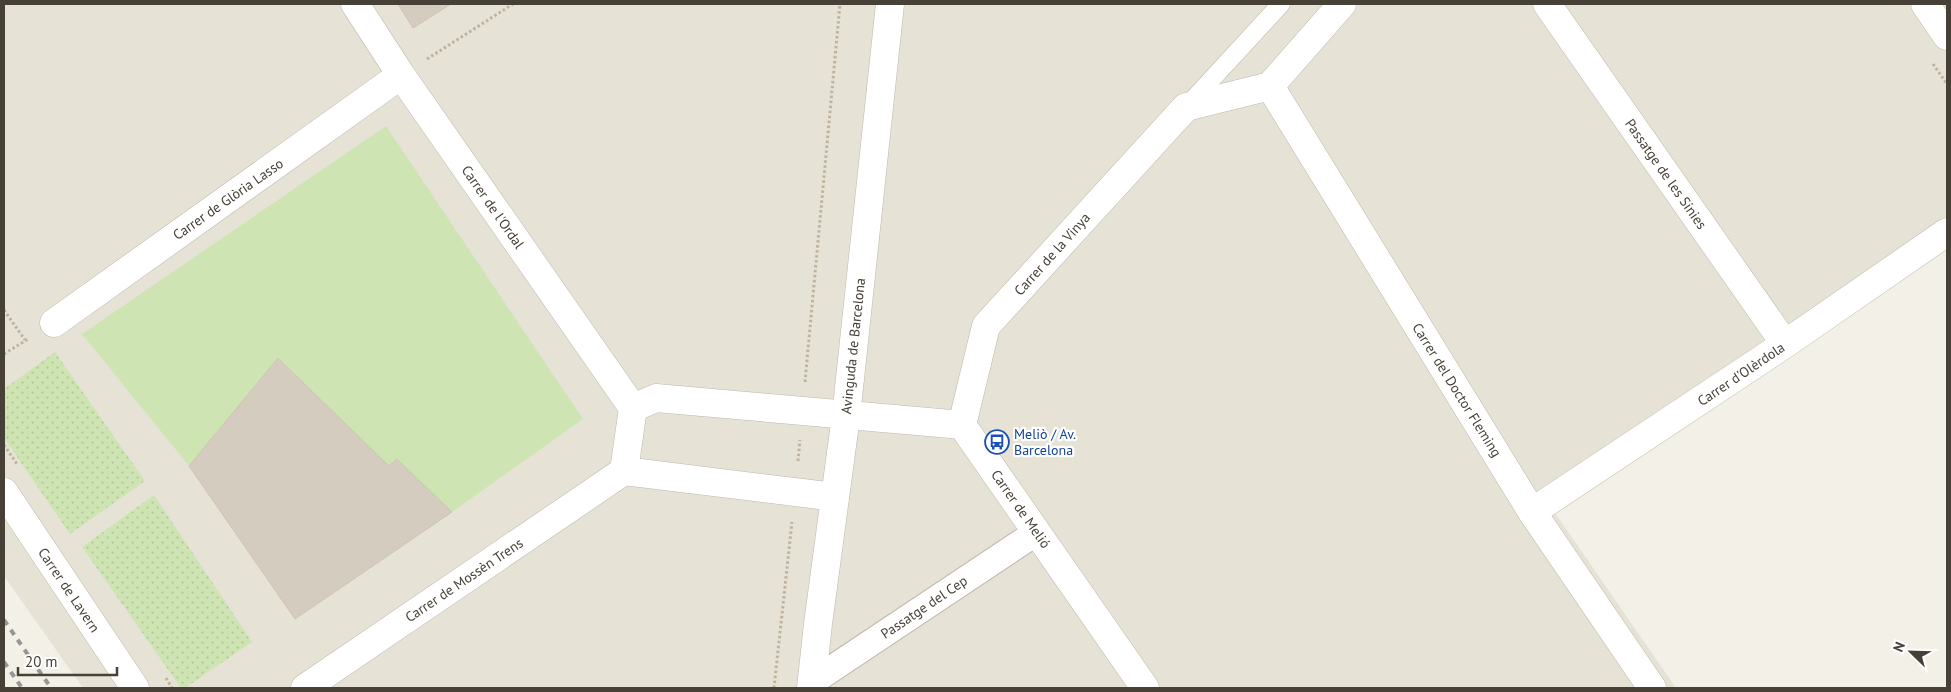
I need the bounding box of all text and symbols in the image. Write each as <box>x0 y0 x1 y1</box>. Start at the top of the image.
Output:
street label: Passatge de les Sínies <box>1621 115 1711 233</box>
street label: Carrer de Glòria Lasso <box>169 154 287 244</box>
street label: Carrer de l'Ordal <box>458 162 528 252</box>
street label: Carrer de la Vinya <box>1010 209 1094 299</box>
street label: Avinguda de Barcelona <box>837 277 869 415</box>
street label: Carrer del Doctor Fleming <box>1408 320 1506 460</box>
street label: Carrer d'Olèrdola <box>1694 338 1788 410</box>
place label: Meliò / Av. Barcelona <box>1014 425 1076 459</box>
bus stop icon: Meliò / Av. Barcelona <box>984 429 1010 455</box>
street label: Carrer de Melió <box>987 466 1055 552</box>
street label: Carrer de Mossèn Trens <box>402 534 526 626</box>
street label: Carrer de Lavern <box>34 544 104 636</box>
street label: Passatge del Cep <box>877 571 971 643</box>
north arrow <box>1886 627 1936 677</box>
text: N <box>1889 639 1909 655</box>
scale bar <box>18 644 116 676</box>
text: 20 m <box>25 652 58 671</box>

